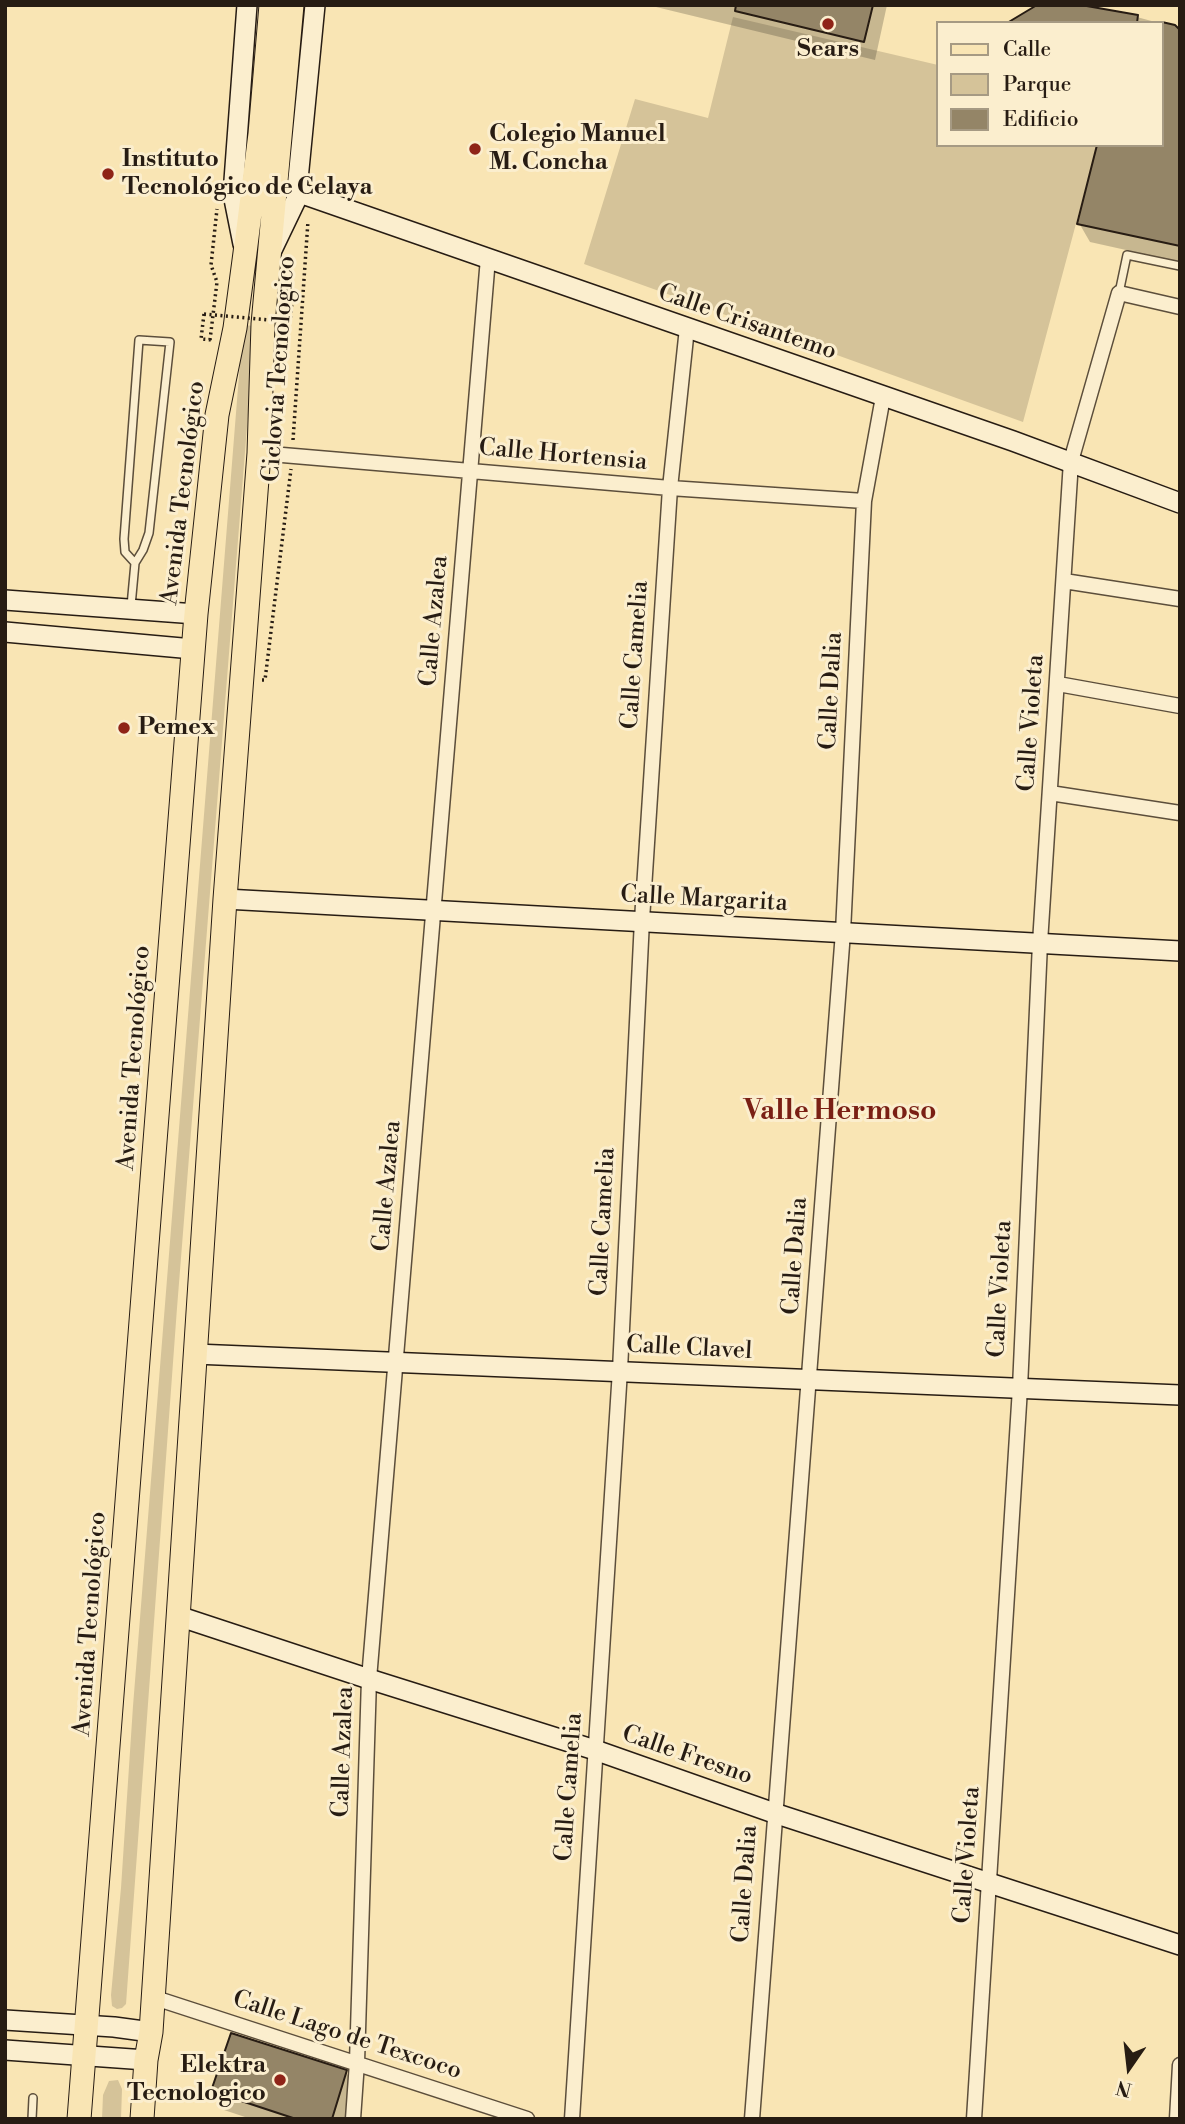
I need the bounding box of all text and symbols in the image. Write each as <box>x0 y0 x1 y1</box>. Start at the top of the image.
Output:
marker: Sears <box>820 16 836 32</box>
legend <box>936 21 1164 147</box>
place label: Sears <box>797 36 859 64</box>
text: Calle <box>1003 37 1051 63</box>
text: Parque <box>1003 72 1071 98</box>
text: Edificio <box>1003 107 1079 133</box>
place label: Colegio Manuel M. Concha <box>489 121 666 177</box>
marker: Colegio Manuel M. Concha <box>467 141 483 157</box>
place label: Instituto Tecnológico de Celaya <box>122 146 373 202</box>
marker: Instituto Tecnológico de Celaya <box>100 166 116 182</box>
street label: Ciclovia Tecnologico <box>258 255 302 483</box>
street label: Calle Crisantemo <box>654 279 840 367</box>
street label: Avenida Tecnológico <box>156 379 212 607</box>
street label: Calle Hortensia <box>478 434 648 478</box>
street label: Calle Azalea <box>415 554 455 688</box>
street label: Calle Camelia <box>616 580 656 730</box>
street label: Calle Dalia <box>815 631 849 751</box>
street label: Calle Violeta <box>1013 653 1051 793</box>
place label: Pemex <box>138 714 215 742</box>
marker: Pemex <box>116 720 132 736</box>
street label: Calle Margarita <box>620 881 788 919</box>
street label: Avenida Tecnológico <box>113 945 157 1171</box>
district label: Valle Hermoso <box>744 1095 936 1129</box>
street label: Calle Azalea <box>368 1119 408 1253</box>
street label: Calle Camelia <box>586 1147 622 1297</box>
street label: Calle Dalia <box>778 1196 814 1316</box>
street label: Calle Violeta <box>983 1220 1019 1358</box>
street label: Calle Clavel <box>625 1331 753 1367</box>
street label: Avenida Tecnológico <box>69 1511 113 1737</box>
street label: Calle Azalea <box>327 1686 361 1818</box>
street label: Calle Camelia <box>550 1712 590 1862</box>
street label: Calle Fresno <box>618 1720 756 1792</box>
street label: Calle Violeta <box>949 1785 987 1925</box>
street label: Calle Dalia <box>728 1824 764 1944</box>
street label: Calle Lago de Texcoco <box>229 1985 465 2087</box>
north arrow <box>1094 2033 1164 2103</box>
place label: Elektra Tecnologico <box>127 2052 266 2108</box>
marker: Elektra Tecnologico <box>272 2072 288 2088</box>
text: N <box>1114 2075 1134 2102</box>

